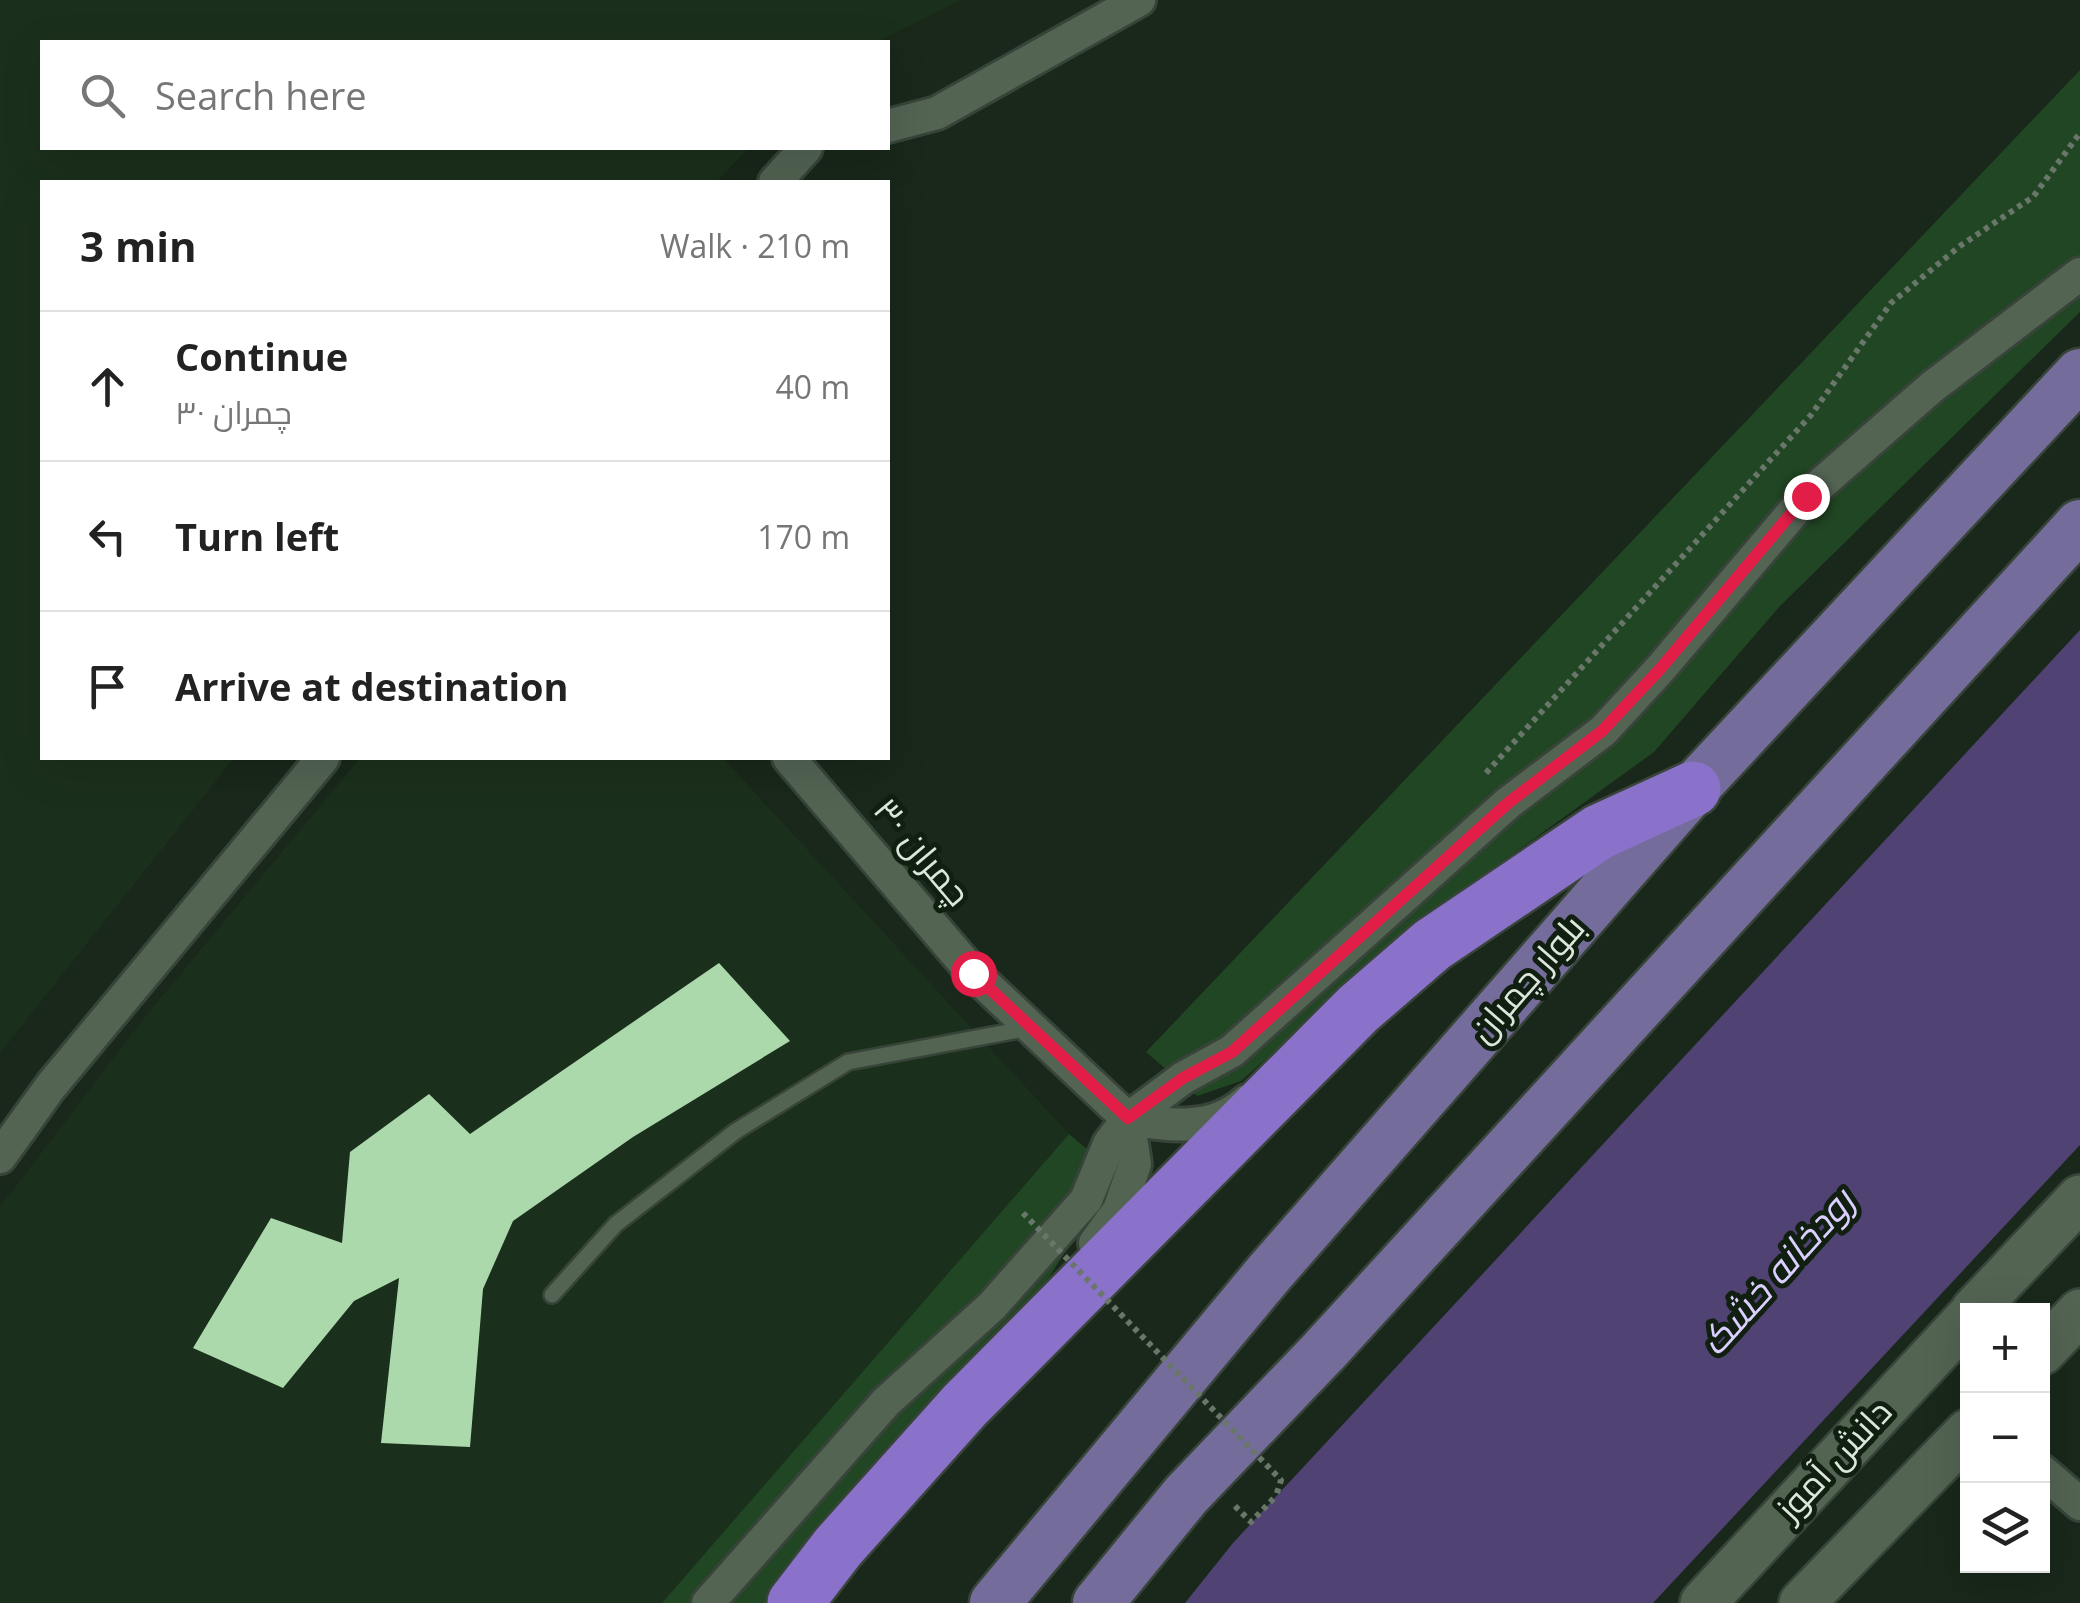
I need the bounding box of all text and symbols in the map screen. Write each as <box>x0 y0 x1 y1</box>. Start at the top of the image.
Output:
search box <box>40 40 890 150</box>
icon: search <box>75 68 130 123</box>
text: Search here <box>155 69 367 121</box>
text: 3 min <box>80 217 197 274</box>
text: Walk · 210 m <box>660 224 850 267</box>
text: Continue <box>175 330 348 382</box>
icon: ahead <box>80 359 135 414</box>
text: 40 m <box>775 365 850 408</box>
text: ۳۰ چمران <box>175 390 292 433</box>
route end <box>1784 474 1830 520</box>
icon: left <box>80 509 135 564</box>
text: Turn left <box>175 510 339 562</box>
text: 170 m <box>757 515 850 558</box>
icon: arrive <box>80 659 135 714</box>
text: Arrive at destination <box>175 660 569 712</box>
street label: ۳۰ چمران <box>863 787 982 916</box>
street label: بلوار چمران <box>1458 904 1595 1052</box>
route start <box>951 951 997 997</box>
water label: رودخانه خشک <box>1687 1174 1866 1365</box>
map controls <box>1960 1303 2050 1573</box>
button: + <box>1960 1303 2050 1393</box>
street label: دانش آموز <box>1763 1388 1901 1531</box>
button: − <box>1960 1393 2050 1483</box>
button: layers <box>1960 1483 2050 1573</box>

